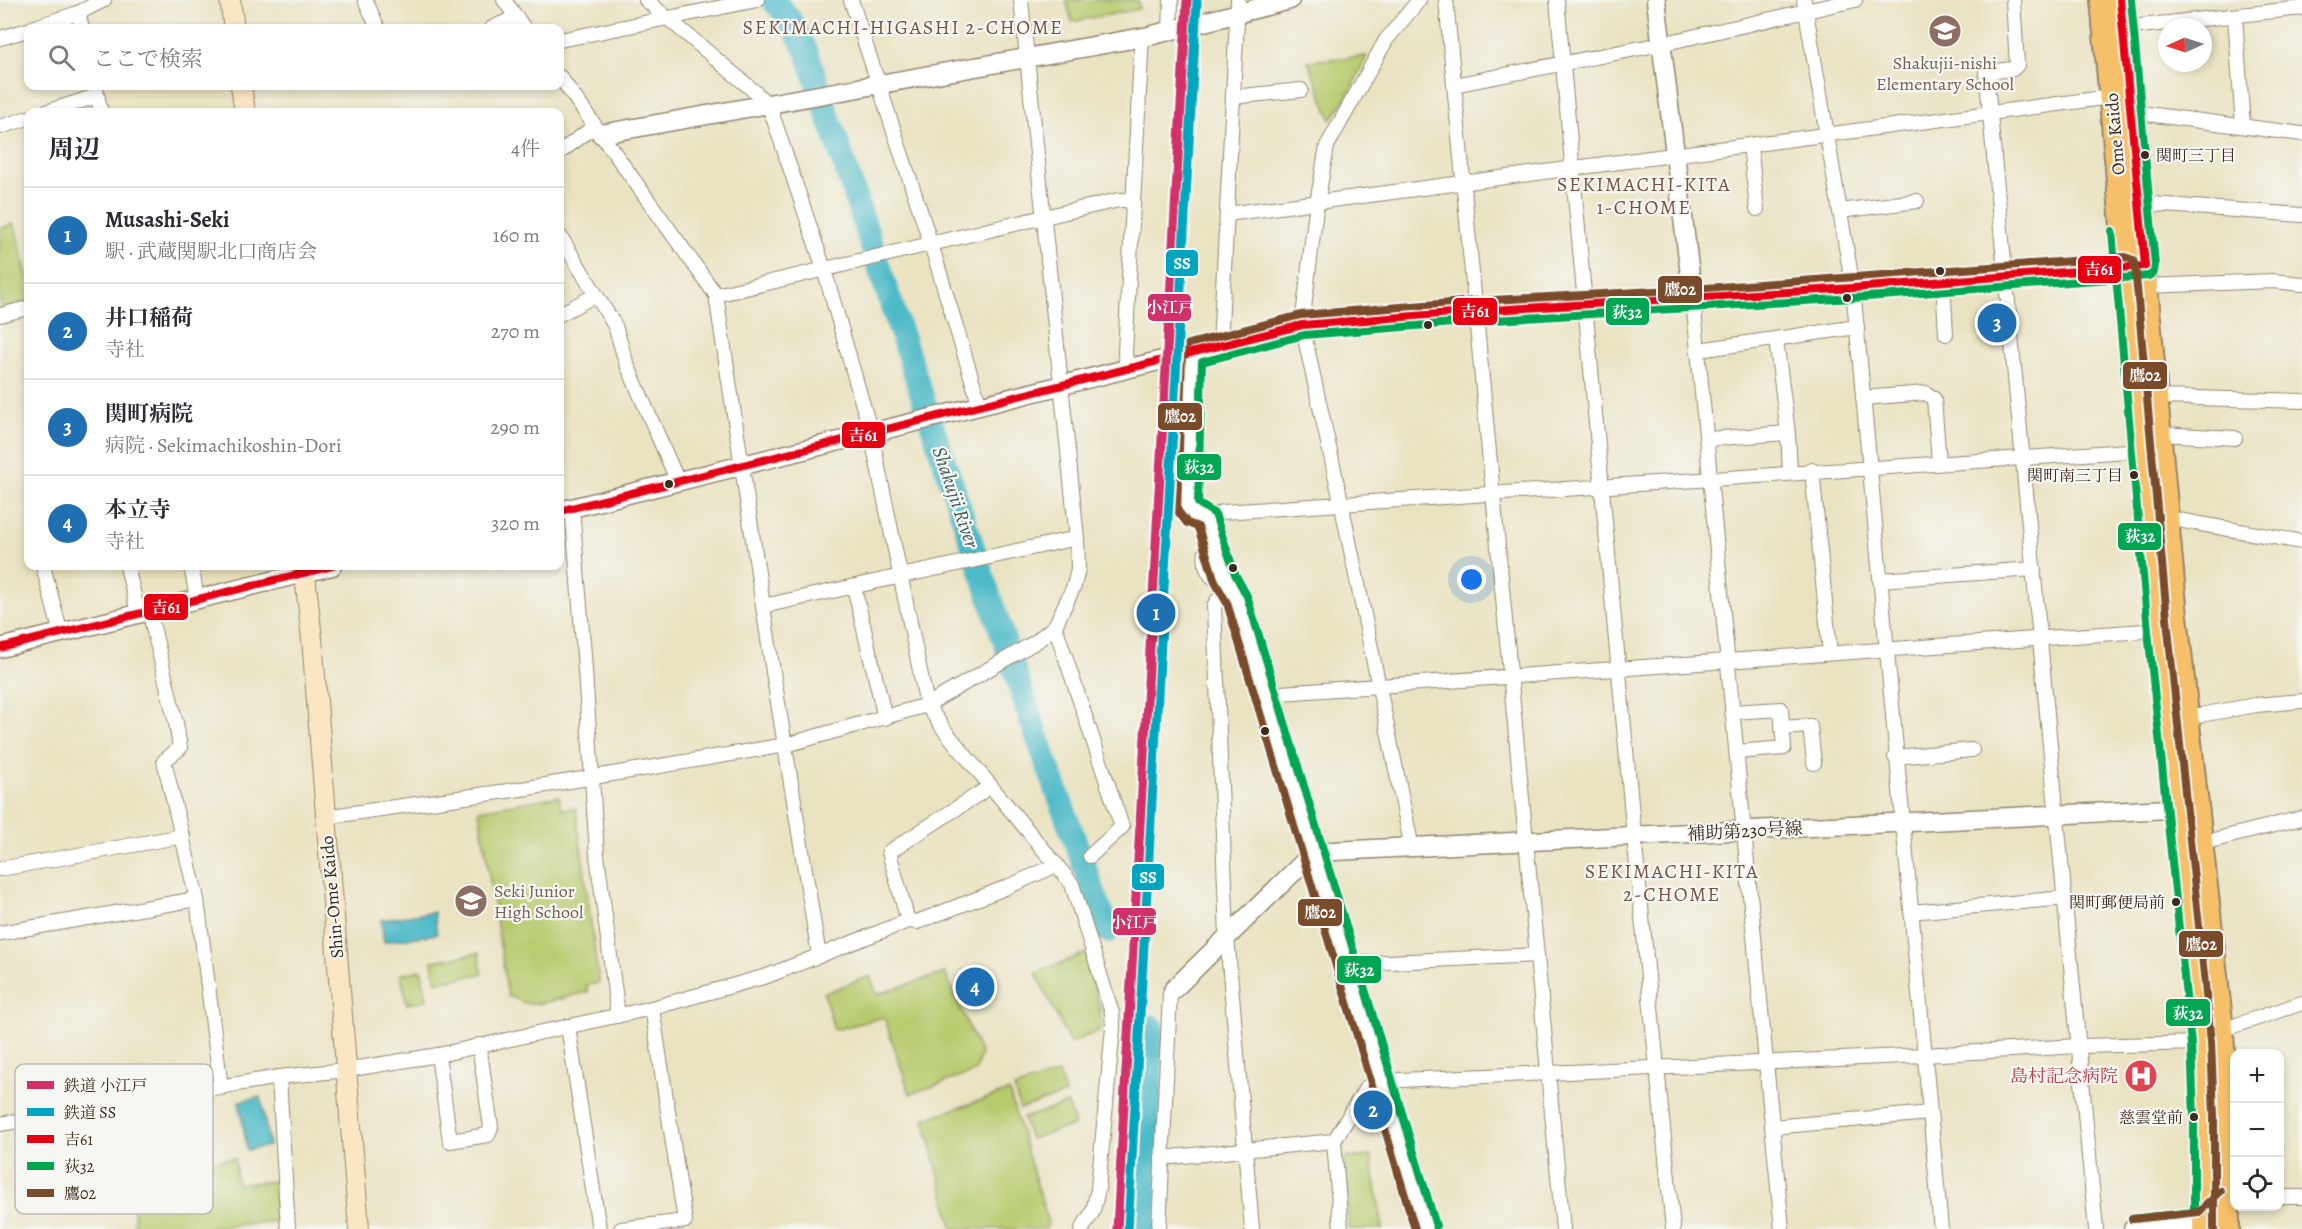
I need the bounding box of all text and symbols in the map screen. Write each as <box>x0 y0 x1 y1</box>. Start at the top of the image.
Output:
school or university icon: Shakujii-nishi Elementary School <box>1927 13 1963 49</box>
district label: SEKIMACHI-HIGASHI 2-CHOME <box>743 14 1063 41</box>
north arrow <box>2158 18 2212 72</box>
search box <box>24 24 564 90</box>
icon: search <box>45 41 78 74</box>
text: ここで検索 <box>93 44 203 74</box>
place label: Shakujii-nishi Elementary School <box>1876 51 2015 96</box>
street label: Ome Kaido <box>2099 92 2131 176</box>
text: 周辺 <box>48 132 100 167</box>
text: 4件 <box>511 135 540 162</box>
place label: 関町三丁目 <box>2156 145 2236 167</box>
marker: 関町三丁目 <box>2139 149 2151 161</box>
district label: SEKIMACHI-KITA 1-CHOME <box>1557 171 1731 221</box>
text: Musashi-Seki <box>105 205 229 235</box>
text: 1 <box>64 222 71 249</box>
text: 160 m <box>493 222 540 249</box>
text: 駅 · 武蔵関駅北口商店会 <box>105 238 317 265</box>
line badge: SS <box>1165 249 1199 277</box>
text: SS <box>1173 253 1191 275</box>
line badge: 吉61 <box>2077 255 2122 284</box>
text: 吉61 <box>2084 259 2114 281</box>
unlabelled marker <box>1934 265 1946 277</box>
line badge: 鷹02 <box>1657 275 1703 304</box>
text: 鷹02 <box>1664 279 1696 301</box>
unlabelled marker <box>1841 292 1853 304</box>
line badge: 小江戸 <box>1147 293 1192 322</box>
text: 小江戸 <box>1146 297 1194 319</box>
line badge: 吉61 <box>1452 297 1498 326</box>
line badge: 荻32 <box>1605 297 1650 326</box>
pin: 3 <box>1978 300 2016 346</box>
text: 吉61 <box>1460 301 1490 323</box>
text: 荻32 <box>1612 302 1643 324</box>
text: 井口稲荷 <box>105 303 193 333</box>
text: 2 <box>63 318 72 345</box>
text: 270 m <box>491 318 540 345</box>
unlabelled marker <box>1422 319 1434 331</box>
text: 寺社 <box>105 336 145 363</box>
line badge: 鷹02 <box>2122 361 2168 390</box>
text: 鷹02 <box>2129 365 2161 387</box>
text: 関町病院 <box>105 399 193 429</box>
line badge: 鷹02 <box>1157 402 1203 431</box>
text: 鷹02 <box>1164 406 1196 428</box>
text: 3 <box>63 414 72 441</box>
text: 290 m <box>490 414 540 441</box>
line badge: 吉61 <box>841 421 886 449</box>
text: 吉61 <box>848 425 878 447</box>
text: 病院 · Sekimachikoshin-Dori <box>105 432 342 459</box>
water label: Shakujii River <box>926 443 986 552</box>
line badge: 荻32 <box>1176 453 1222 481</box>
text: 荻32 <box>1184 457 1215 479</box>
place label: 関町南三丁目 <box>2027 465 2123 487</box>
marker: 関町南三丁目 <box>2128 469 2140 481</box>
unlabelled marker <box>663 478 675 490</box>
text: 本立寺 <box>105 495 171 525</box>
text: 4 <box>63 510 72 537</box>
text: 320 m <box>491 510 540 537</box>
line badge: 荻32 <box>2117 522 2162 551</box>
text: 荻32 <box>2125 526 2156 548</box>
text: 寺社 <box>105 528 145 555</box>
unlabelled marker <box>1227 562 1239 574</box>
your location <box>1457 565 1486 594</box>
pin: 1 <box>1136 590 1176 636</box>
line badge: 吉61 <box>143 593 189 621</box>
text: 吉61 <box>151 597 181 619</box>
unlabelled marker <box>1259 725 1271 737</box>
street label: 補助第230号線 <box>1687 816 1803 846</box>
street label: Shin-Ome Kaido <box>315 835 349 959</box>
district label: SEKIMACHI-KITA 2-CHOME <box>1585 858 1759 908</box>
line badge: SS <box>1131 863 1165 891</box>
text: SS <box>1139 867 1157 889</box>
place label: Seki Junior High School <box>494 879 584 924</box>
school or university icon: Seki Junior High School <box>453 883 489 919</box>
place label: 関町郵便局前 <box>2069 892 2165 914</box>
marker: 関町郵便局前 <box>2170 896 2182 908</box>
line badge: 鷹02 <box>1297 898 1343 927</box>
text: 鷹02 <box>1304 902 1336 924</box>
line badge: 小江戸 <box>1112 907 1157 936</box>
text: 小江戸 <box>1110 912 1158 934</box>
line badge: 鷹02 <box>2178 930 2224 958</box>
text: 鷹02 <box>2185 934 2217 956</box>
line badge: 荻32 <box>1336 955 1382 984</box>
text: 荻32 <box>1344 960 1375 982</box>
pin: 4 <box>956 964 994 1010</box>
line badge: 荻32 <box>2165 998 2211 1027</box>
text: 荻32 <box>2173 1003 2204 1025</box>
map controls <box>2230 1049 2284 1211</box>
button: + <box>2230 1049 2284 1103</box>
hospital icon: 島村記念病院 <box>2123 1058 2159 1094</box>
legend <box>15 1064 213 1214</box>
place label: 島村記念病院 <box>2010 1064 2118 1088</box>
text: 鉄道 小江戸 <box>63 1075 147 1097</box>
pin: 2 <box>1354 1088 1392 1132</box>
text: 鉄道 SS <box>63 1102 116 1124</box>
button: − <box>2230 1103 2284 1157</box>
place label: 慈雲堂前 <box>2119 1107 2183 1129</box>
marker: 慈雲堂前 <box>2188 1111 2200 1123</box>
text: 吉61 <box>64 1129 93 1151</box>
text: 荻32 <box>64 1156 95 1178</box>
button: locate <box>2230 1157 2284 1211</box>
text: 鷹02 <box>64 1183 97 1205</box>

